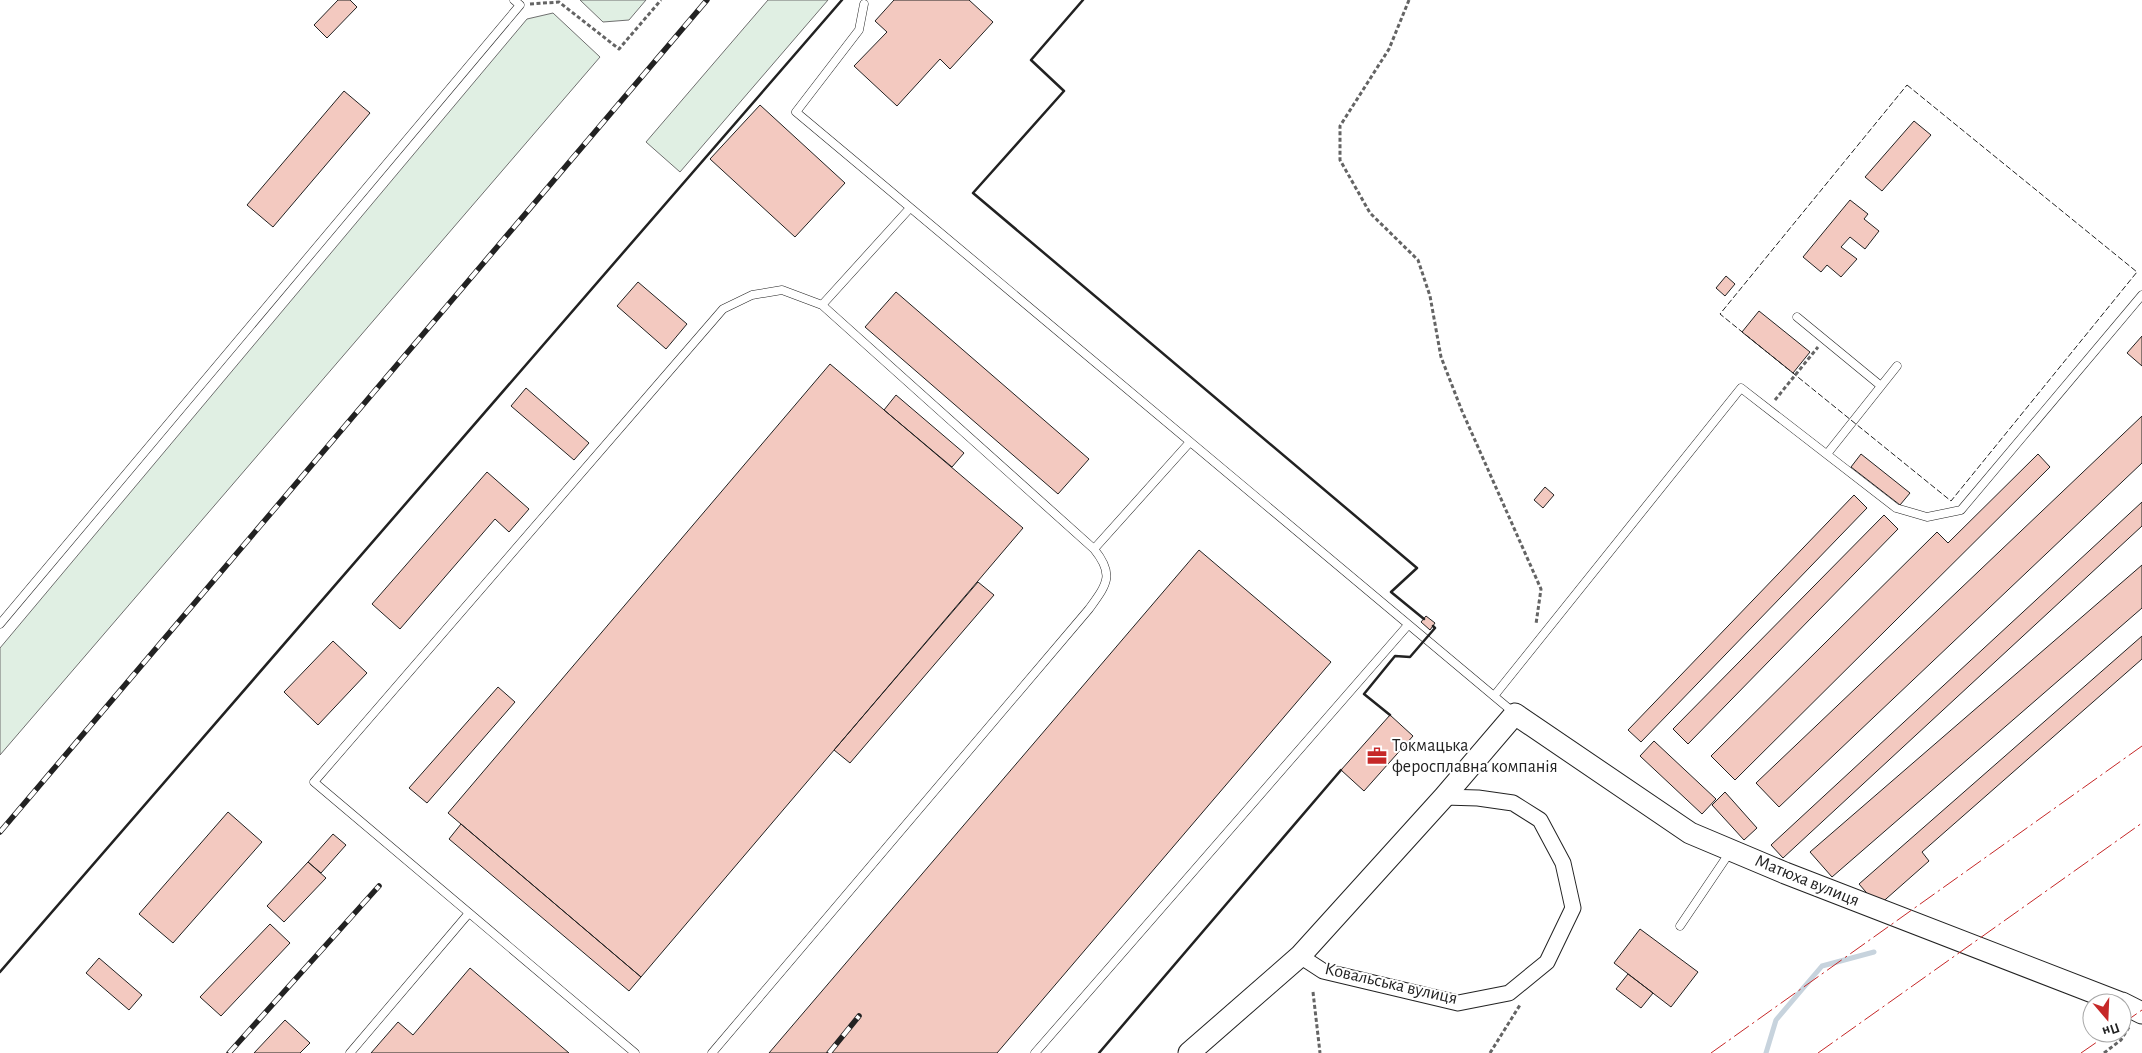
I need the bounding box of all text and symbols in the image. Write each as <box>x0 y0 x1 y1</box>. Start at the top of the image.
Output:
place label: Токмацька феросплавна компанія <box>1392 737 1558 776</box>
office icon: Токмацька феросплавна компанія <box>1366 745 1388 767</box>
street label: Матюха вулиця <box>1752 852 1862 910</box>
street label: Ковальська вулиця <box>1323 960 1459 1008</box>
north arrow <box>2082 993 2132 1043</box>
text: Пн <box>2101 1020 2121 1039</box>

